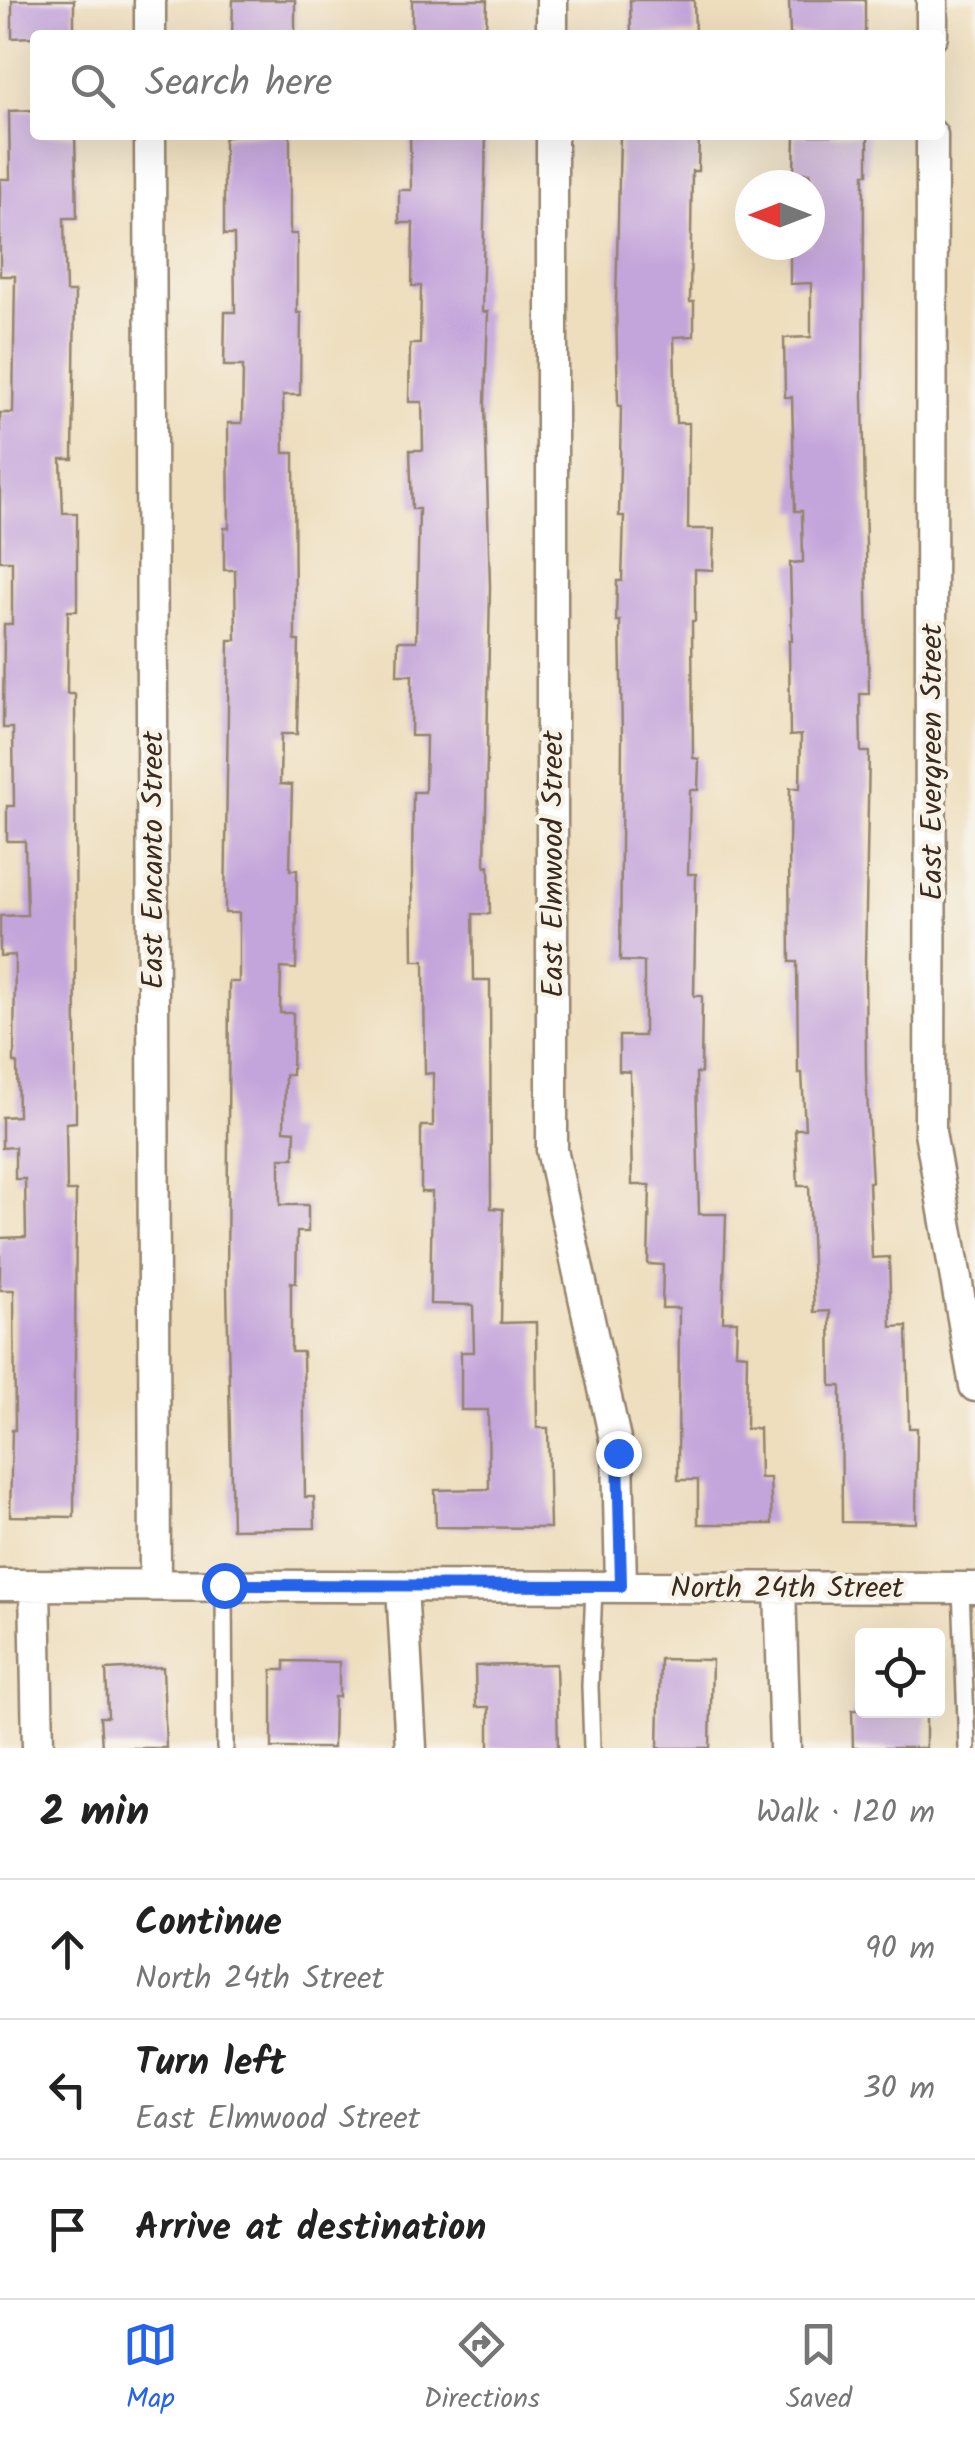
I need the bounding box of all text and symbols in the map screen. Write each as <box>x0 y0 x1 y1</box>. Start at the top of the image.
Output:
search box <box>30 30 945 140</box>
text: Search here <box>145 55 332 115</box>
icon: search <box>65 58 120 113</box>
north arrow <box>735 170 825 260</box>
street label: East Evergreen Street <box>909 623 957 900</box>
street label: East Encanto Street <box>130 730 178 989</box>
street label: East Elmwood Street <box>530 730 578 998</box>
route end <box>596 1431 642 1477</box>
route start <box>202 1563 248 1609</box>
street label: North 24th Street <box>670 1565 904 1613</box>
map controls <box>855 1628 945 1718</box>
button: locate <box>855 1628 945 1718</box>
text: 2 min <box>40 1780 149 1847</box>
text: Walk · 120 m <box>756 1788 935 1839</box>
text: Continue <box>135 1894 282 1954</box>
icon: ahead <box>40 1922 95 1977</box>
text: 90 m <box>865 1924 935 1975</box>
text: North 24th Street <box>135 1954 384 2005</box>
text: Turn left <box>135 2034 286 2094</box>
icon: left <box>40 2062 95 2117</box>
text: 30 m <box>862 2064 935 2115</box>
text: East Elmwood Street <box>135 2094 420 2145</box>
text: Arrive at destination <box>135 2199 486 2259</box>
icon: arrive <box>40 2202 95 2257</box>
tab: Map <box>123 2317 178 2422</box>
tab: Directions <box>424 2317 540 2422</box>
tab: Saved <box>786 2317 852 2422</box>

